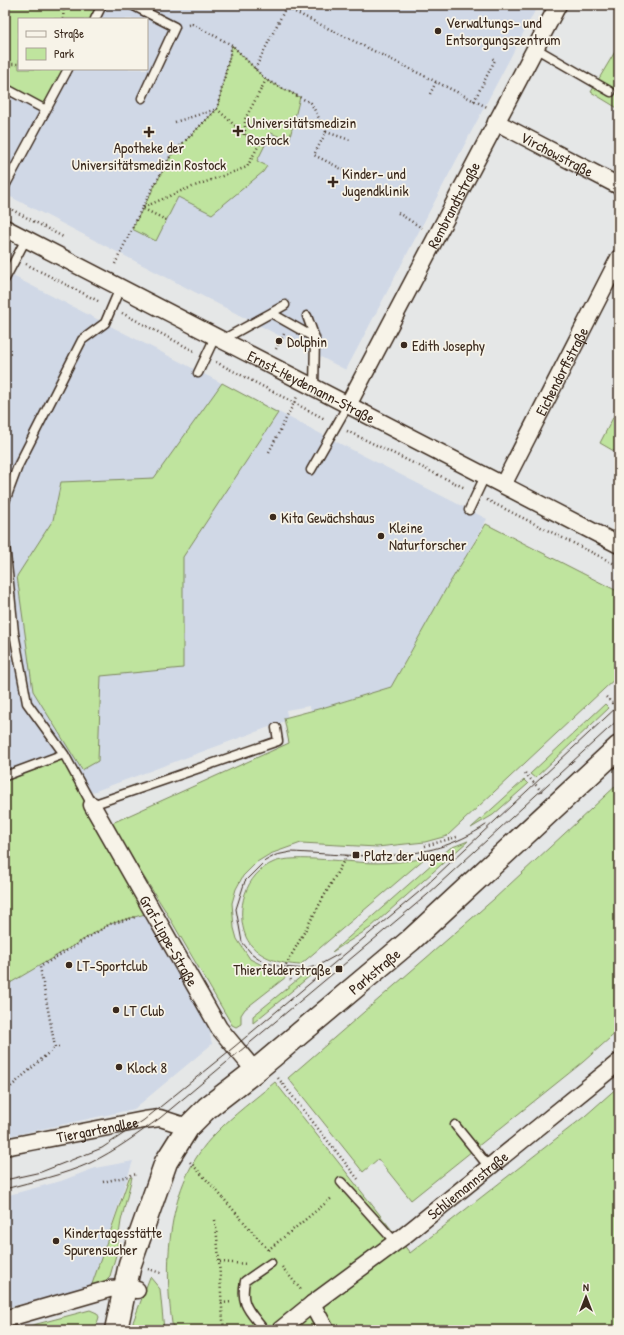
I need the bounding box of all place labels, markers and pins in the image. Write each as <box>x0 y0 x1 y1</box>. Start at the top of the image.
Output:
place label: Verwaltungs- und Entsorgungszentrum <box>446 12 560 50</box>
marker: Verwaltungs- und Entsorgungszentrum <box>433 26 443 36</box>
place label: Universitätsmedizin Rostock <box>247 112 356 150</box>
marker: Universitätsmedizin Rostock <box>232 125 244 137</box>
marker: Apotheke der Universitätsmedizin Rostock <box>144 127 154 137</box>
place label: Apotheke der Universitätsmedizin Rostock <box>72 137 226 175</box>
place label: Kinder- und Jugendklinik <box>342 163 409 201</box>
marker: Kinder- und Jugendklinik <box>327 176 339 188</box>
place label: Dolphin <box>287 331 327 352</box>
place label: Edith Josephy <box>412 335 485 356</box>
marker: Dolphin <box>274 336 284 346</box>
marker: Edith Josephy <box>399 340 409 350</box>
place label: Kita Gewächshaus <box>281 507 375 528</box>
marker: Kita Gewächshaus <box>268 512 278 522</box>
place label: Kleine Naturforscher <box>389 517 467 555</box>
marker: Kleine Naturforscher <box>376 531 386 541</box>
place label: Platz der Jugend <box>364 845 454 866</box>
marker: Platz der Jugend <box>351 850 361 860</box>
place label: LT-Sportclub <box>77 955 148 976</box>
place label: Thierfelderstraße <box>233 959 331 980</box>
marker: LT-Sportclub <box>64 960 74 970</box>
marker: Thierfelderstraße <box>334 964 344 974</box>
place label: LT Club <box>124 1000 164 1021</box>
marker: LT Club <box>111 1005 121 1015</box>
place label: Klock 8 <box>127 1057 167 1078</box>
marker: Klock 8 <box>114 1062 124 1072</box>
place label: Kindertagesstätte Spurensucher <box>64 1222 162 1260</box>
marker: Kindertagesstätte Spurensucher <box>51 1236 61 1246</box>

